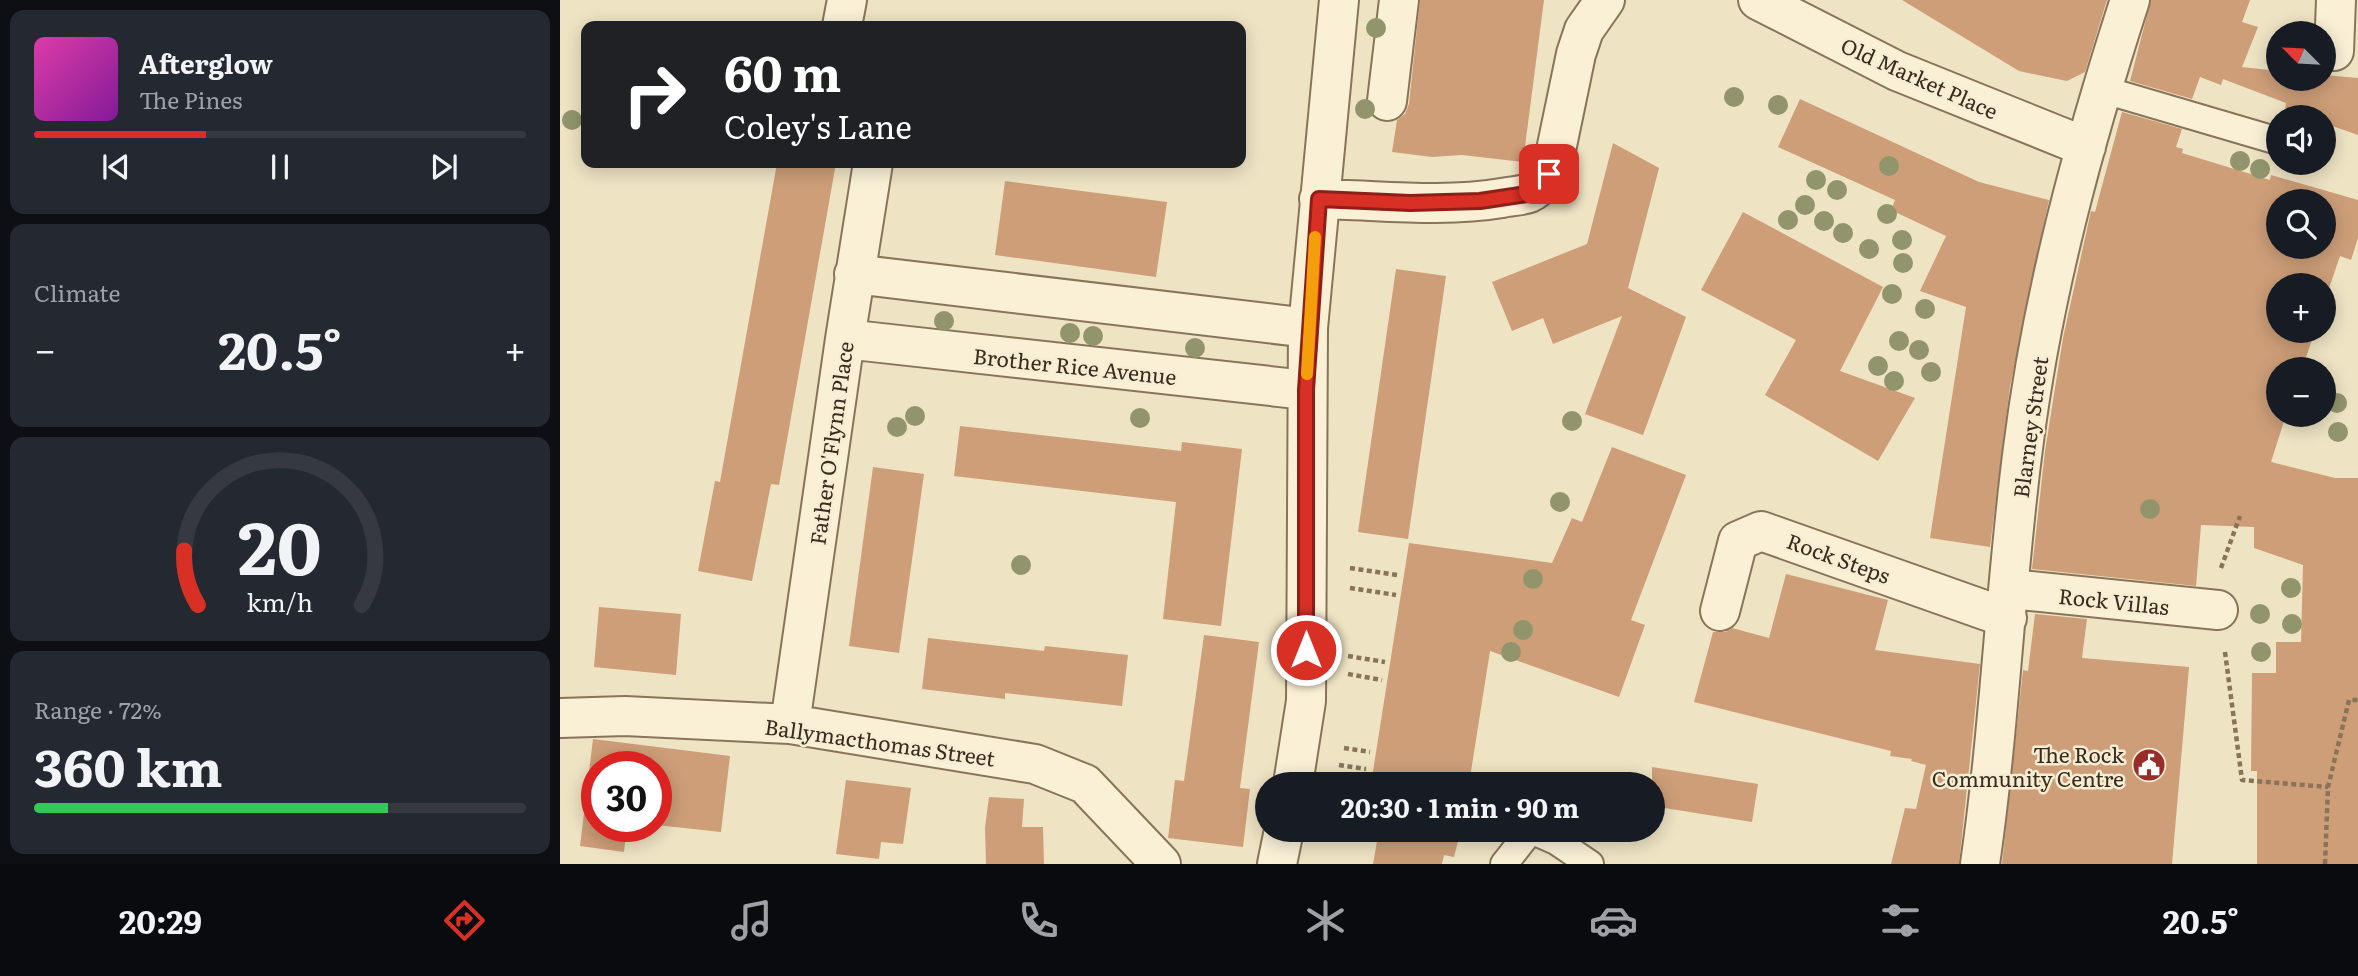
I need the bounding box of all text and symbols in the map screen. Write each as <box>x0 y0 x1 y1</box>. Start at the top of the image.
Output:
north arrow <box>2266 21 2336 91</box>
map controls <box>2266 21 2336 427</box>
street label: Old Market Place <box>1837 28 2004 126</box>
text: 60 m <box>724 34 841 107</box>
text: Afterglow <box>139 43 273 82</box>
icon: right <box>609 49 700 140</box>
text: The Pines <box>139 82 242 116</box>
text: Coley's Lane <box>724 101 912 149</box>
button: sound <box>2266 105 2336 175</box>
pin <box>1519 144 1579 204</box>
icon: previous <box>97 148 135 186</box>
icon: pause <box>261 148 299 186</box>
icon: next <box>425 148 463 186</box>
icon: arrive <box>1530 155 1568 193</box>
button: search <box>2266 189 2336 259</box>
button: + <box>2266 273 2336 343</box>
text: Climate <box>34 275 120 309</box>
text: 20.5° <box>218 309 342 386</box>
text: − <box>34 319 56 376</box>
text: + <box>504 319 526 376</box>
street label: Father O'Flynn Place <box>800 339 860 547</box>
street label: Brother Rice Avenue <box>972 339 1178 391</box>
street label: Blarney Street <box>2004 354 2054 500</box>
button: − <box>2266 357 2336 427</box>
text: 20 <box>238 489 322 597</box>
street label: Rock Steps <box>1783 524 1895 590</box>
street label: Rock Villas <box>2057 579 2171 621</box>
text: km/h <box>247 583 313 620</box>
position arrow <box>1269 613 1343 687</box>
text: Range · 72% <box>34 692 162 726</box>
street label: Ballymacthomas Street <box>763 709 998 773</box>
text: 360 km <box>34 726 222 803</box>
place label: The Rock Community Centre <box>1932 738 2124 793</box>
public building icon: The Rock Community Centre <box>2130 746 2168 784</box>
speed limit sign: 30 <box>581 751 672 842</box>
text: 20:30 · 1 min · 90 m <box>1341 787 1579 826</box>
text: 20:29 <box>119 896 202 944</box>
icon: directions <box>440 896 489 945</box>
icon: music <box>727 896 776 945</box>
icon: phone <box>1014 896 1063 945</box>
icon: climate <box>1301 896 1350 945</box>
icon: car <box>1589 896 1638 945</box>
icon: filters <box>1876 896 1925 945</box>
text: 20.5° <box>2163 896 2239 944</box>

